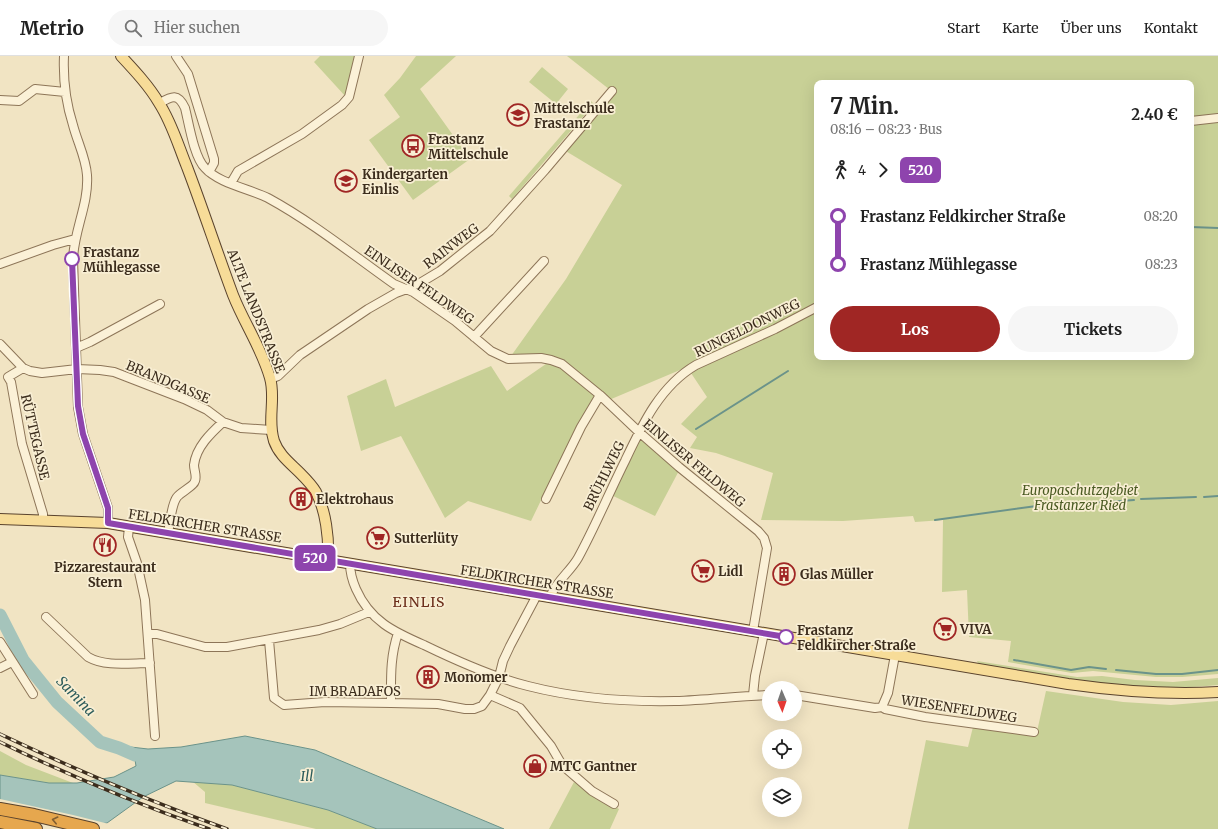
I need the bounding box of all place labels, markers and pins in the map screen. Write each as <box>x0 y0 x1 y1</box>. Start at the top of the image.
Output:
place label: Mittelschule Frastanz <box>534 100 614 132</box>
school or university icon: Mittelschule Frastanz <box>505 102 531 128</box>
place label: Frastanz Mittelschule <box>428 131 508 163</box>
bus stop icon: Frastanz Mittelschule <box>400 133 426 159</box>
place label: Kindergarten Einlis <box>362 166 448 198</box>
school or university icon: Kindergarten Einlis <box>333 168 359 194</box>
place label: Frastanz Mühlegasse <box>83 244 160 276</box>
marker: Frastanz Mühlegasse <box>64 251 80 267</box>
building icon: Elektrohaus <box>288 486 314 512</box>
place label: Elektrohaus <box>316 491 394 508</box>
supermarket icon: Sutterlüty <box>365 525 391 551</box>
place label: Sutterlüty <box>394 530 459 547</box>
restaurant icon: Pizzarestaurant Stern <box>92 532 118 558</box>
supermarket icon: Lidl <box>690 558 716 584</box>
place label: Pizzarestaurant Stern <box>54 559 157 591</box>
building icon: Glas Müller <box>771 561 797 587</box>
place label: Lidl <box>718 563 743 580</box>
place label: Glas Müller <box>800 566 873 583</box>
supermarket icon: VIVA <box>932 616 958 642</box>
place label: VIVA <box>959 621 992 638</box>
place label: Frastanz Feldkircher Straße <box>797 622 916 654</box>
marker: Frastanz Feldkircher Straße <box>778 629 794 645</box>
building icon: Monomer <box>415 664 441 690</box>
place label: Monomer <box>444 669 508 686</box>
shop icon: MTC Gantner <box>522 753 548 779</box>
place label: MTC Gantner <box>550 758 637 775</box>

